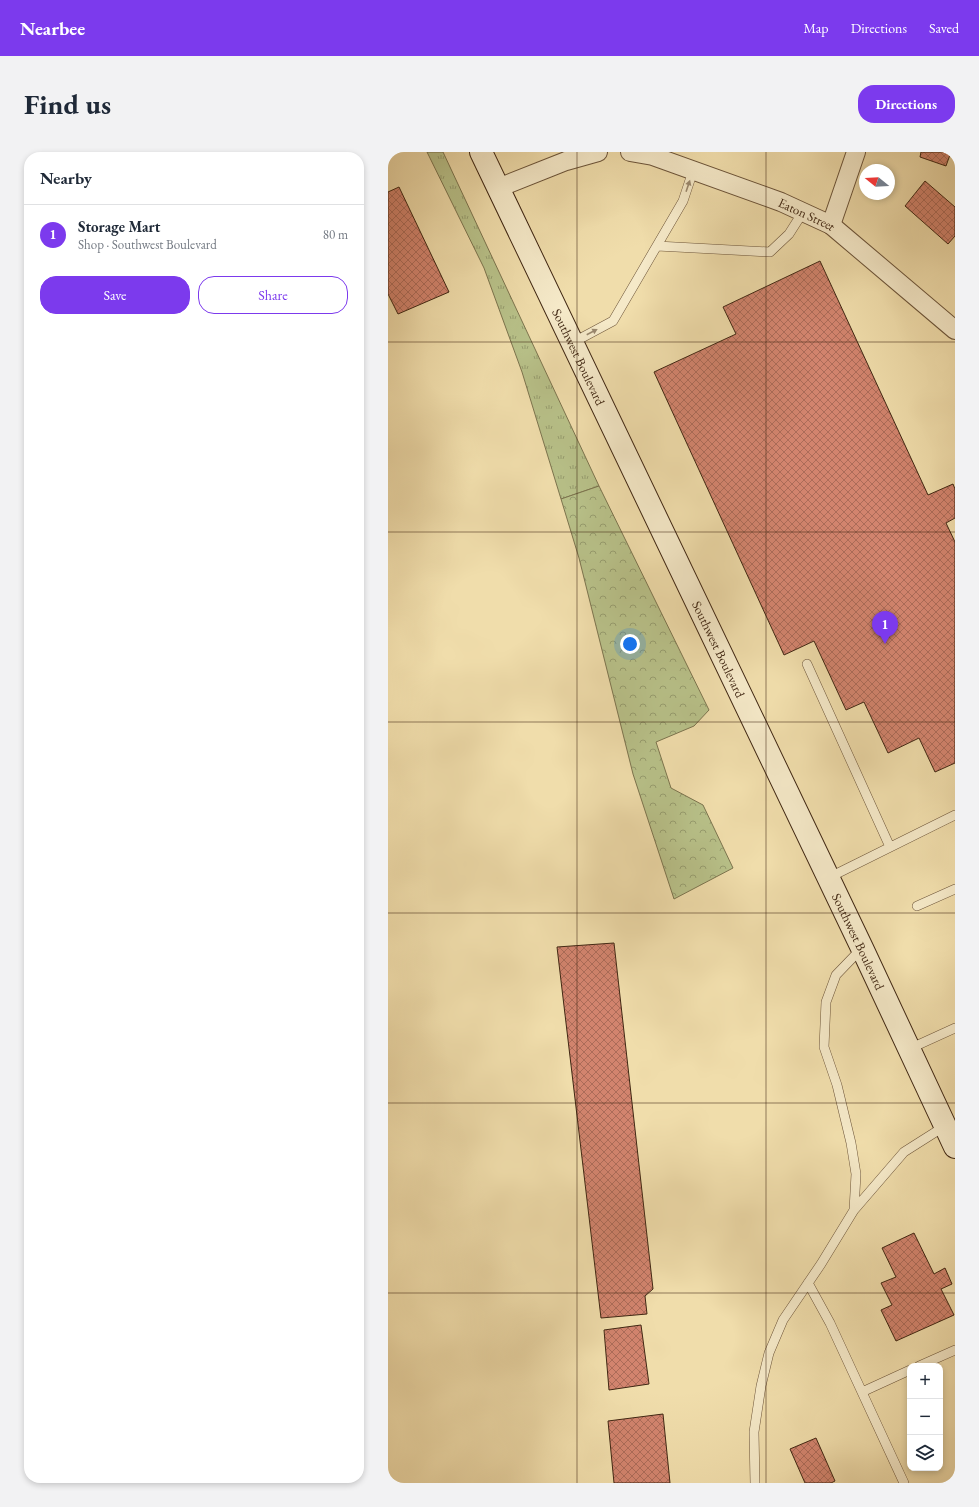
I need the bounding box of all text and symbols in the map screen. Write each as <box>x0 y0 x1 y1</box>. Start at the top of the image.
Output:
text: Nearbee <box>20 16 85 41</box>
text: Map <box>803 19 829 37</box>
text: Directions <box>851 19 907 37</box>
text: Saved <box>929 19 959 37</box>
button: Directions <box>858 85 955 123</box>
text: Find us <box>24 86 111 122</box>
north arrow <box>859 164 895 200</box>
text: Nearby <box>40 167 92 189</box>
one-way arrow <box>685 179 691 191</box>
street label: Eaton Street <box>776 194 839 234</box>
text: Storage Mart <box>78 217 160 236</box>
text: 1 <box>50 226 56 243</box>
text: 80 m <box>323 226 348 243</box>
text: Shop · Southwest Boulevard <box>78 236 217 253</box>
button: Save <box>40 276 190 314</box>
button: Share <box>198 276 348 314</box>
street label: Southwest Boulevard <box>548 306 609 408</box>
one-way arrow <box>587 329 598 335</box>
street label: Southwest Boulevard <box>688 598 749 701</box>
pin: 1 <box>872 611 898 644</box>
your location <box>620 634 640 654</box>
street label: Southwest Boulevard <box>828 890 889 993</box>
map controls <box>907 1363 943 1471</box>
button: + <box>907 1363 943 1399</box>
button: − <box>907 1399 943 1435</box>
button: layers <box>907 1435 943 1471</box>

